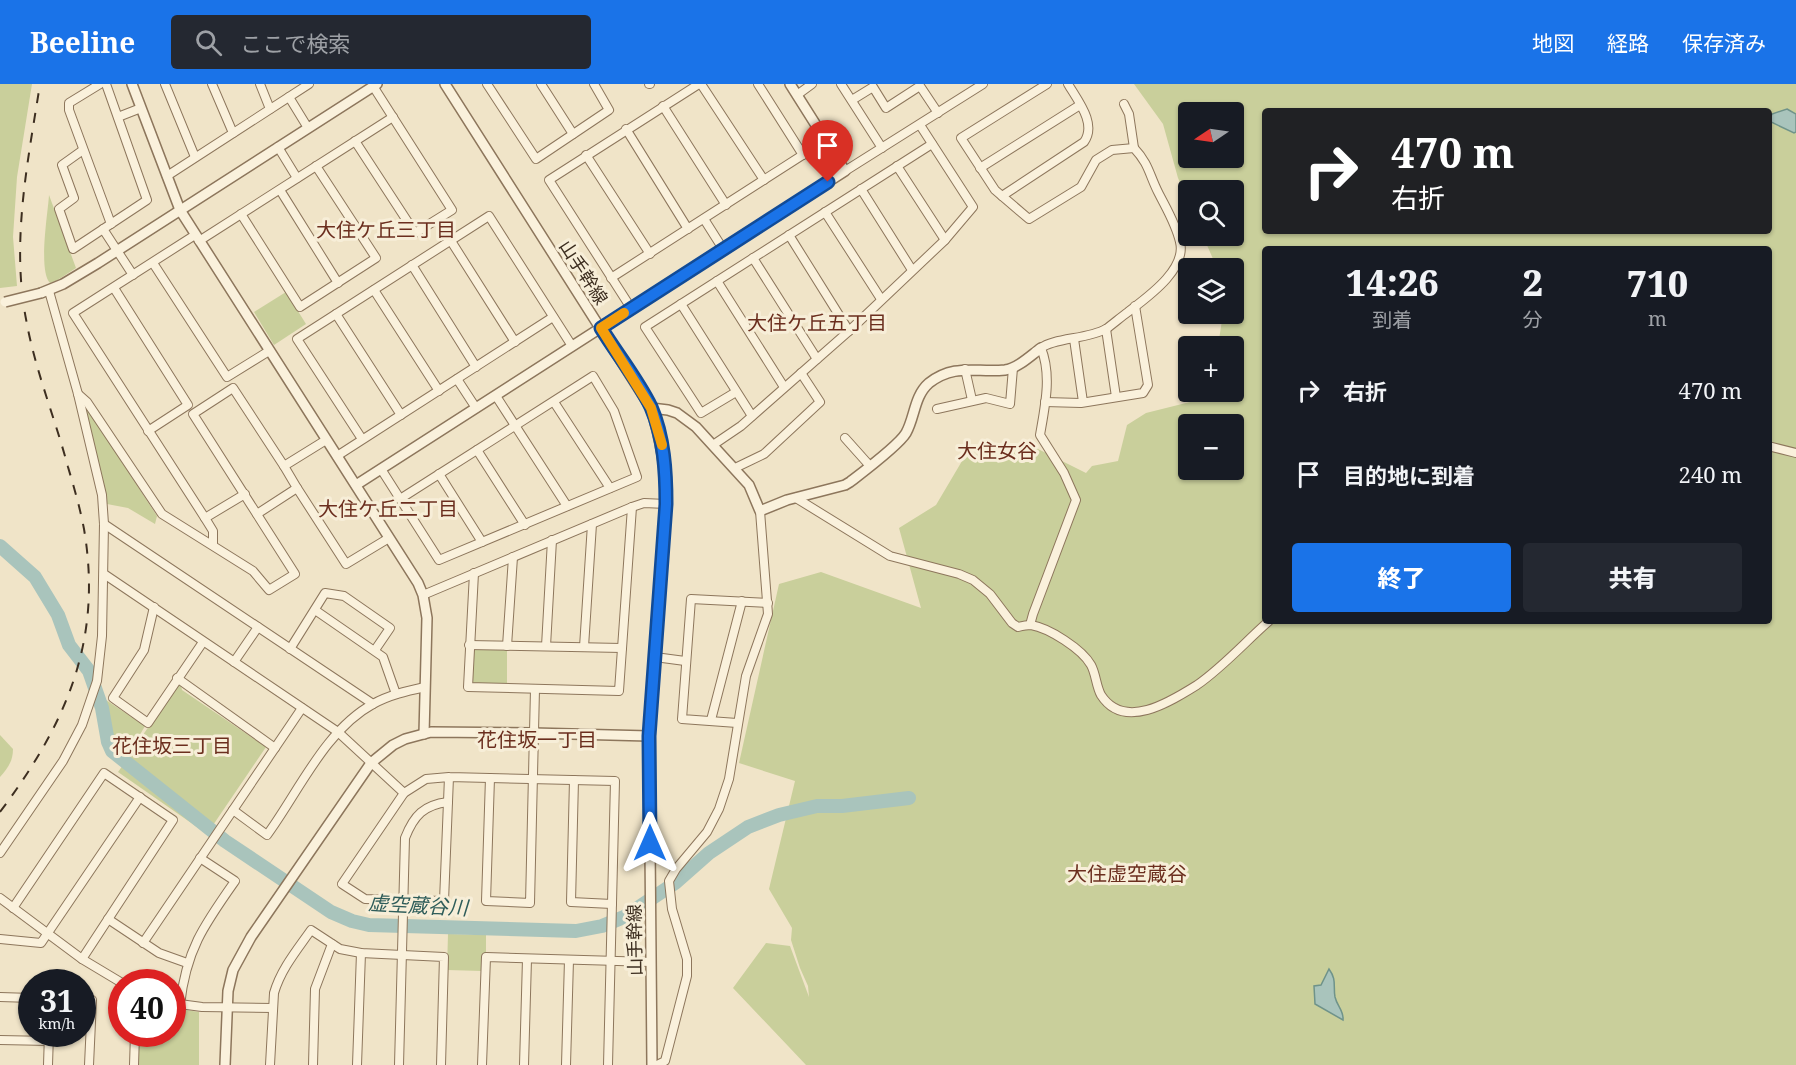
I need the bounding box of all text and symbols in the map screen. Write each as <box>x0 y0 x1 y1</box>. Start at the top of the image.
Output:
search box <box>171 15 591 69</box>
text: Beeline <box>30 23 135 61</box>
icon: search <box>192 26 225 59</box>
text: ここで検索 <box>240 28 350 58</box>
text: 地図 <box>1532 29 1574 57</box>
text: 経路 <box>1607 29 1649 57</box>
text: 保存済み <box>1682 29 1766 57</box>
north arrow <box>1178 102 1244 168</box>
map controls <box>1178 102 1244 480</box>
pin <box>802 120 853 182</box>
text: 470 m <box>1391 123 1515 180</box>
icon: arrive <box>811 129 844 162</box>
icon: right <box>1292 132 1370 210</box>
text: 右折 <box>1391 179 1445 216</box>
button: search <box>1178 180 1244 246</box>
district label: 大住ケ丘三丁目 <box>316 216 456 243</box>
street label: 山手幹線 <box>554 235 614 309</box>
button: layers <box>1178 258 1244 324</box>
text: 14:26 <box>1346 258 1439 307</box>
text: 2 <box>1523 258 1543 307</box>
text: 710 <box>1627 259 1688 308</box>
text: m <box>1648 305 1667 332</box>
text: 到着 <box>1372 306 1412 333</box>
text: 分 <box>1523 306 1543 333</box>
district label: 大住ケ丘五丁目 <box>747 309 887 336</box>
button: + <box>1178 336 1244 402</box>
icon: right <box>1292 374 1325 407</box>
text: 470 m <box>1679 375 1742 405</box>
text: 右折 <box>1343 376 1387 406</box>
button: − <box>1178 414 1244 480</box>
district label: 大住女谷 <box>957 437 1037 464</box>
icon: arrive <box>1292 458 1325 491</box>
text: 240 m <box>1679 459 1742 489</box>
text: 目的地に到着 <box>1343 460 1475 490</box>
district label: 大住ケ丘二丁目 <box>318 495 458 522</box>
button: 終了 <box>1292 543 1511 612</box>
button: 共有 <box>1523 543 1742 612</box>
district label: 花住坂一丁目 <box>477 726 597 753</box>
district label: 花住坂三丁目 <box>112 732 232 759</box>
position arrow <box>618 811 682 875</box>
district label: 大住虚空蔵谷 <box>1067 860 1187 887</box>
water label: 虚空蔵谷川 <box>367 889 471 921</box>
street label: 山手幹線 <box>621 904 647 976</box>
speed limit sign: 40 <box>108 969 186 1047</box>
text: 31 <box>40 980 74 1021</box>
text: km/h <box>39 1013 75 1033</box>

